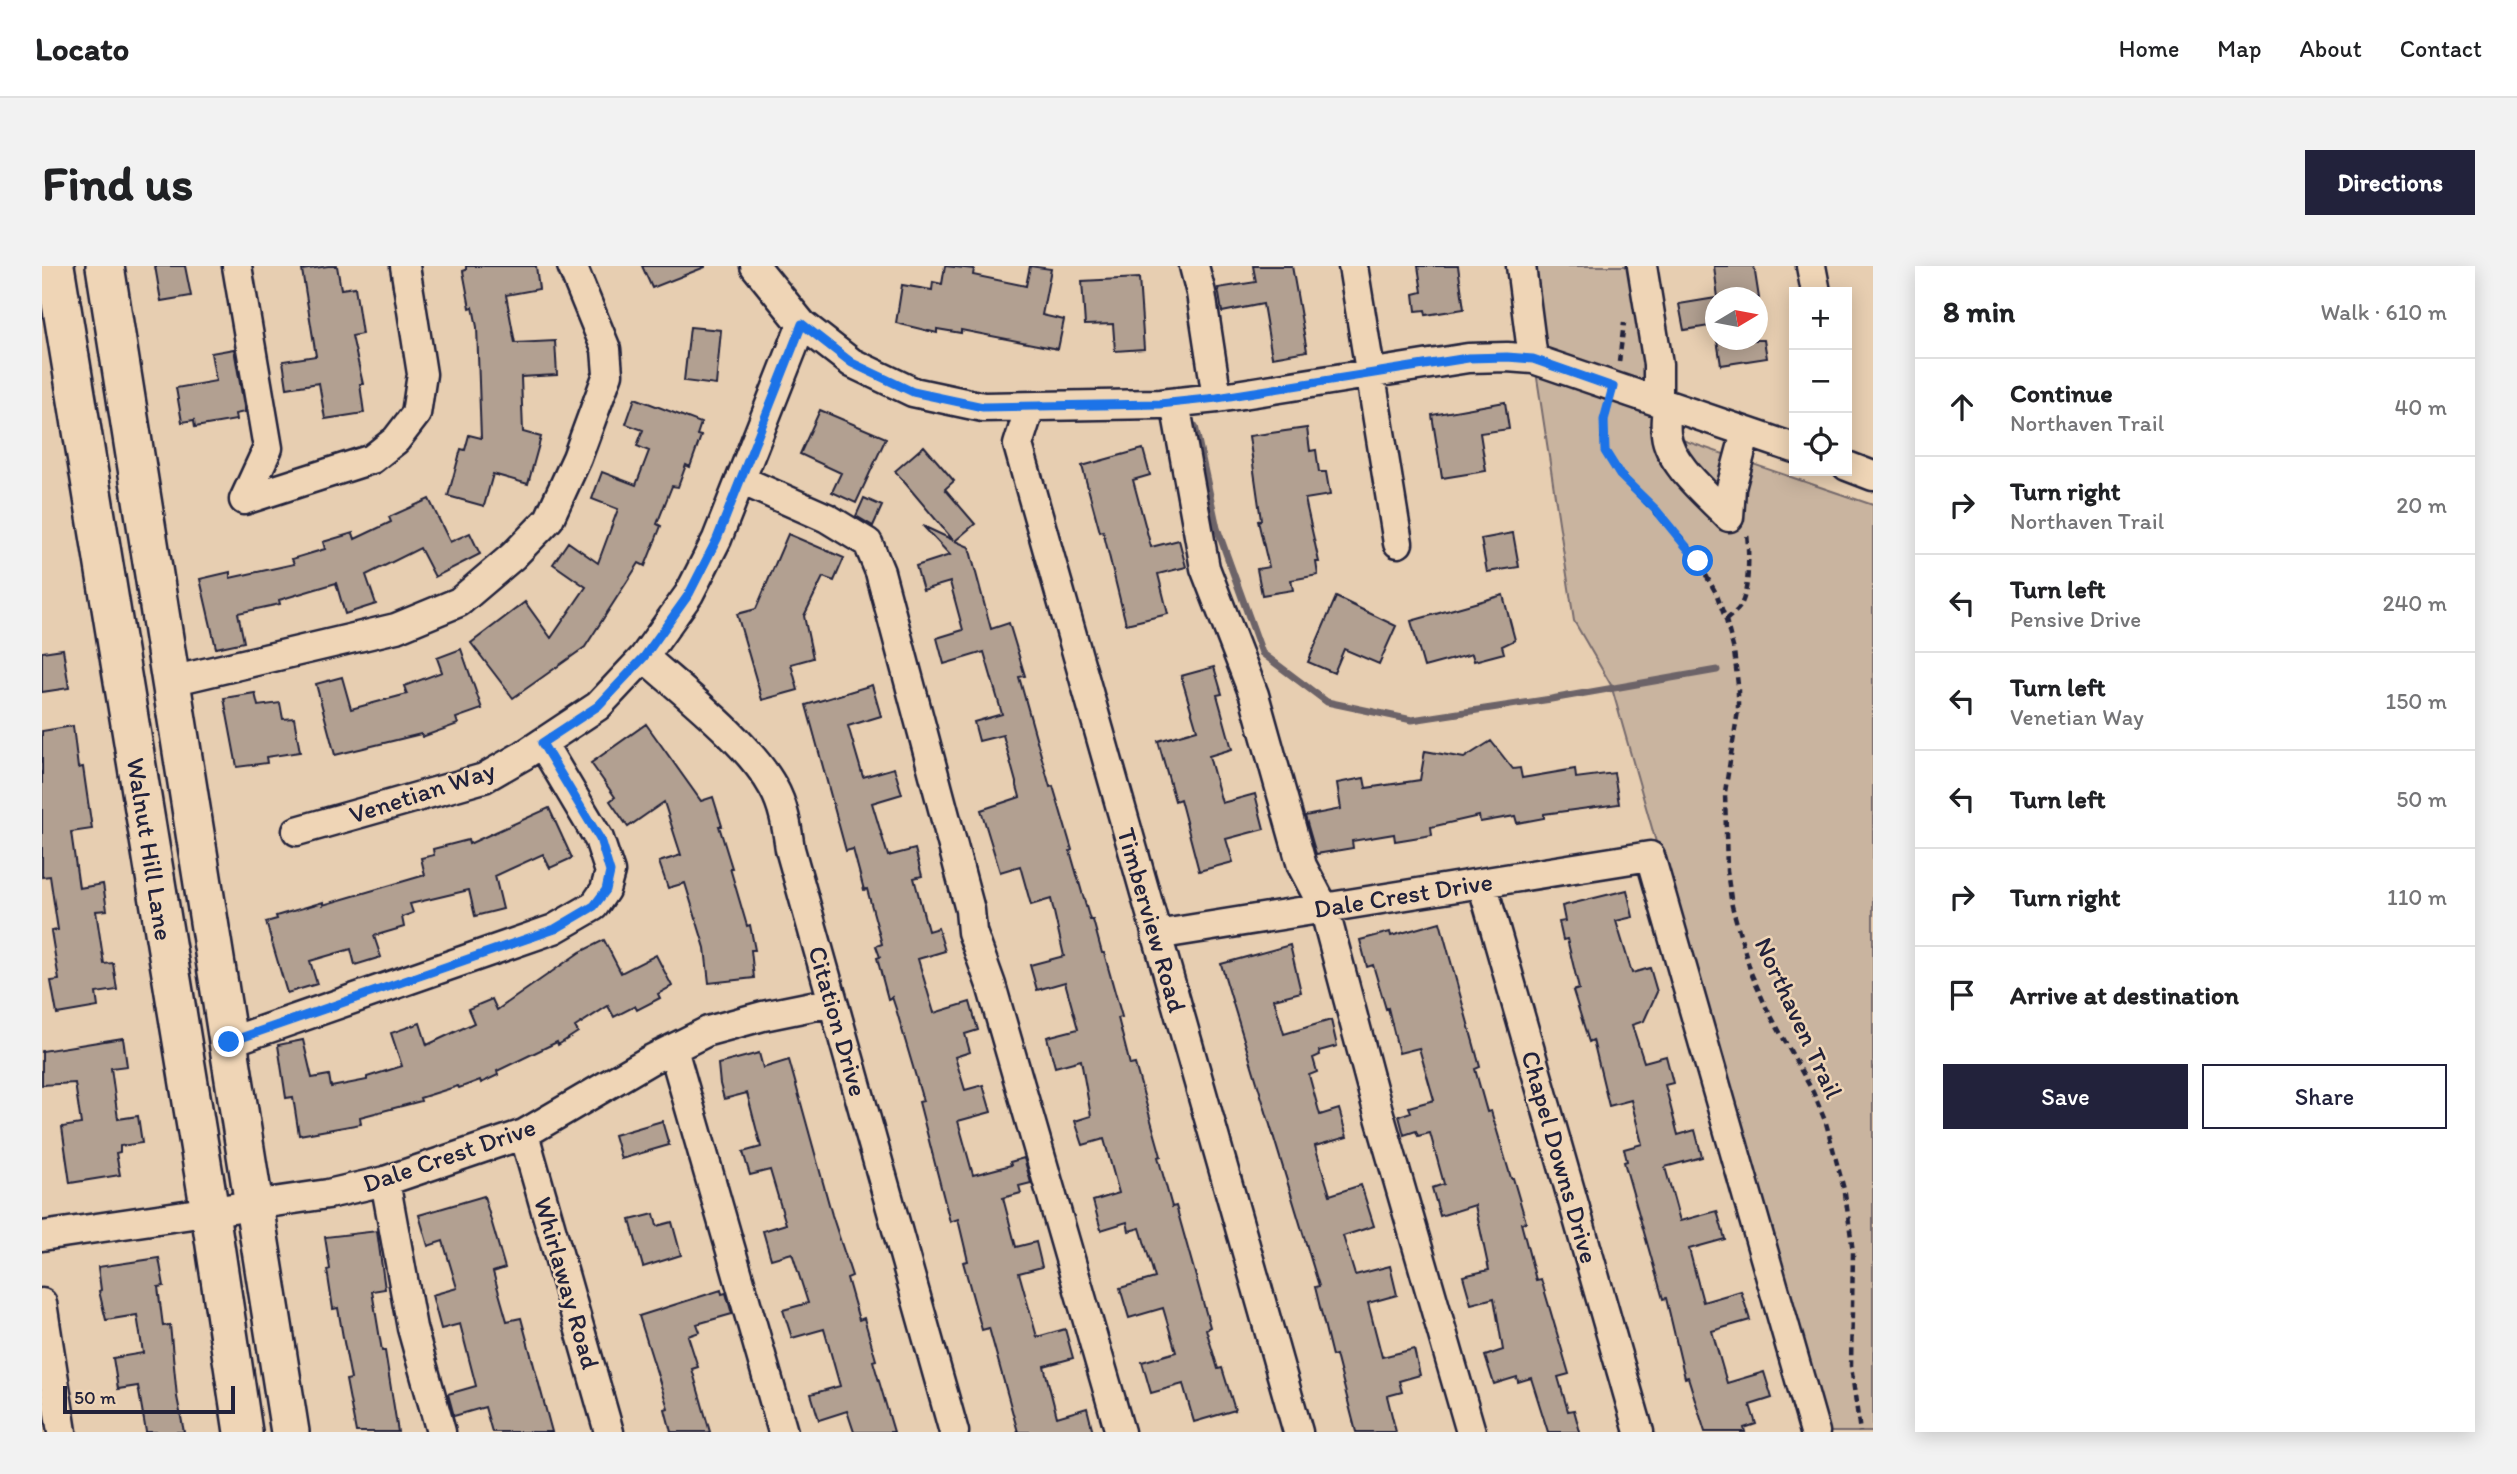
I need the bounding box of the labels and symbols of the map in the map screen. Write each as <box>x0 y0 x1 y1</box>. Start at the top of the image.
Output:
north arrow <box>1705 287 1768 350</box>
route start <box>1682 545 1713 576</box>
street label: Venetian Way <box>345 753 499 831</box>
street label: Walnut Hill Lane <box>120 755 180 943</box>
street label: Timberview Road <box>1110 824 1194 1016</box>
street label: Dale Crest Drive <box>1311 865 1495 925</box>
street label: Northaven Trail <box>1748 932 1850 1104</box>
street label: Citation Drive <box>801 942 875 1100</box>
route end <box>213 1026 244 1057</box>
street label: Chapel Downs Drive <box>1514 1047 1606 1267</box>
street label: Dale Crest Drive <box>358 1110 540 1200</box>
street label: Whirlaway Road <box>527 1193 607 1373</box>
scale bar <box>63 1383 234 1415</box>

